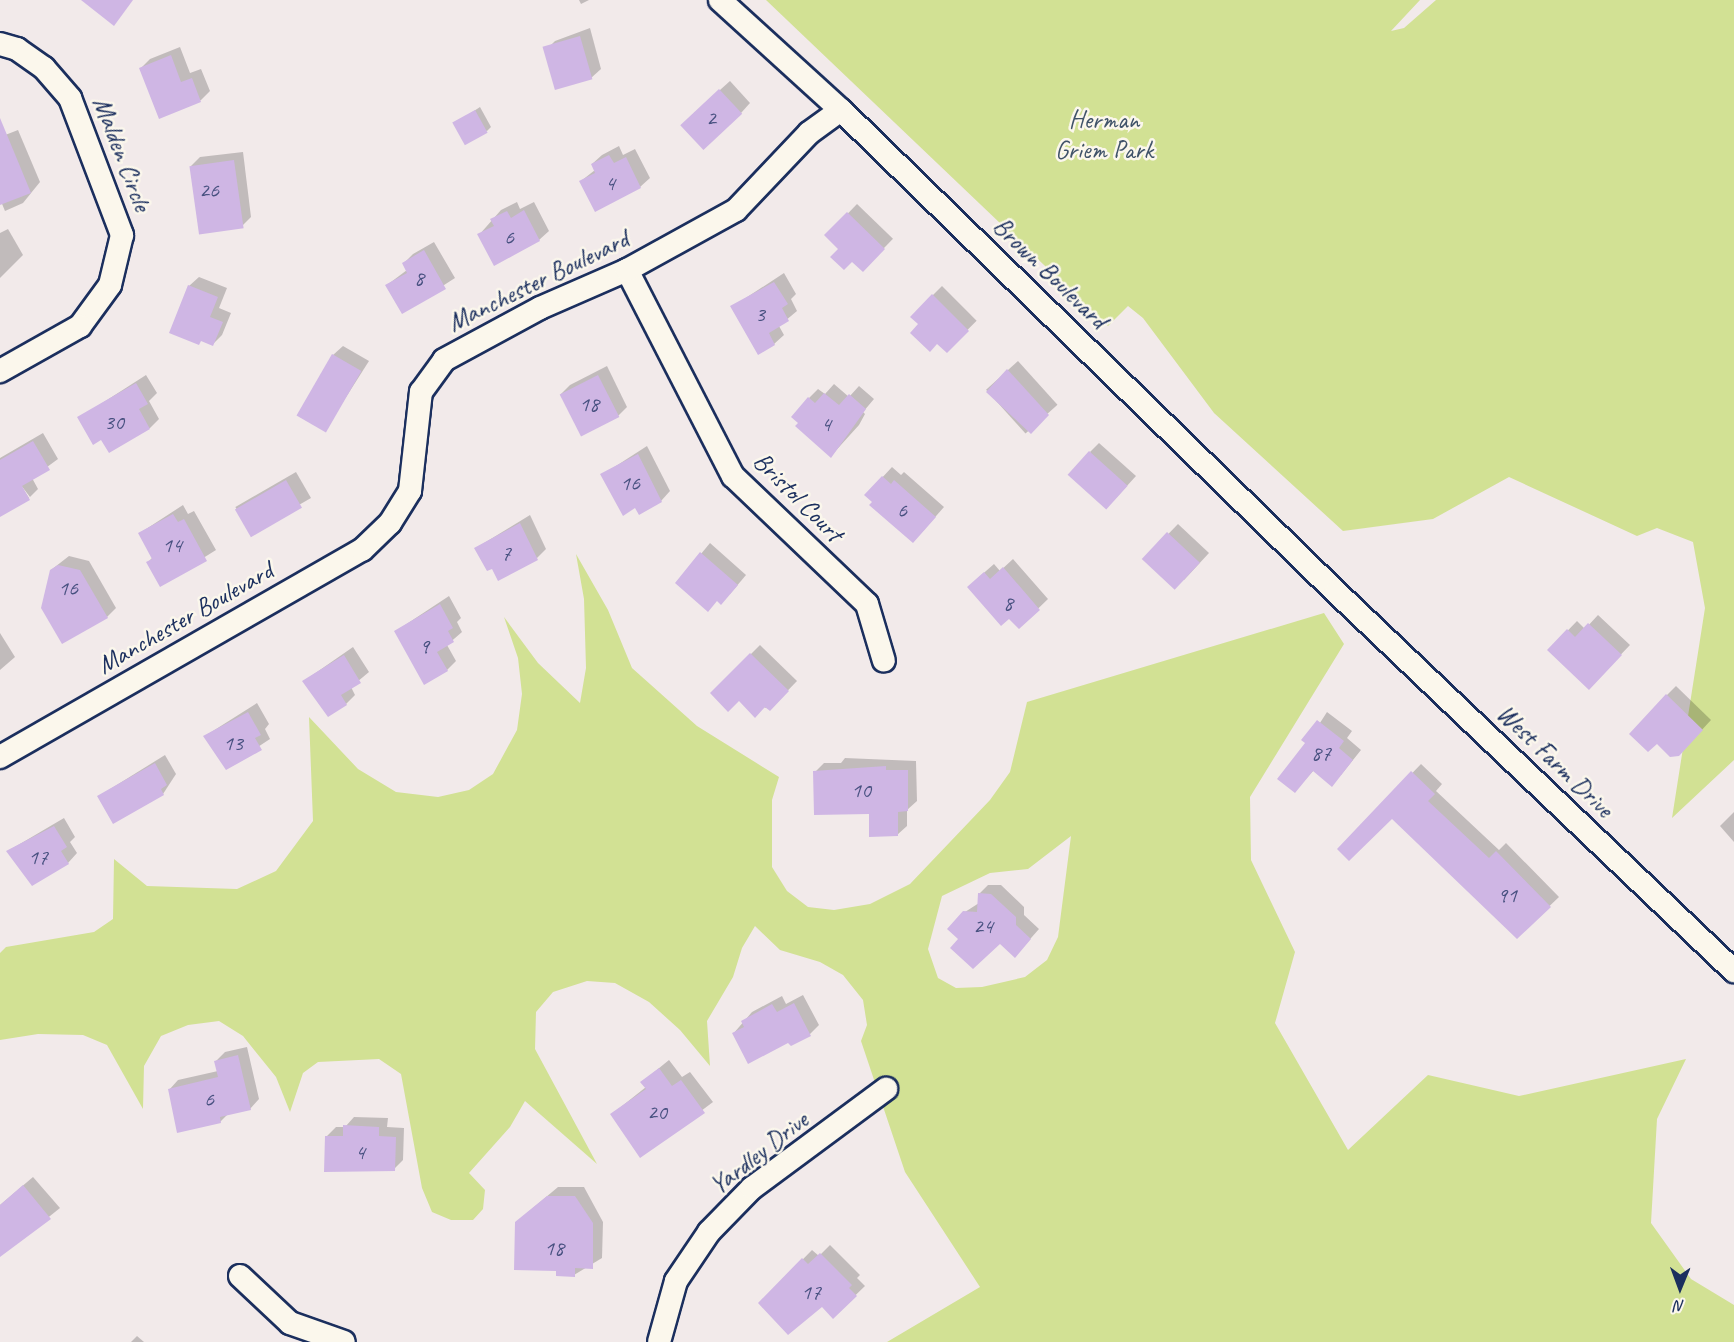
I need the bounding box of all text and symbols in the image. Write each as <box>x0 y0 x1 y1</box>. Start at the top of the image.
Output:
street label: Malden Circle <box>86 93 158 215</box>
park label: Herman Griem Park <box>1055 104 1153 166</box>
house number: 2 <box>706 106 716 132</box>
house number: 4 <box>605 171 615 197</box>
house number: 26 <box>199 178 219 204</box>
street label: Brown Boulevard <box>986 210 1114 336</box>
street label: Manchester Boulevard <box>442 224 634 338</box>
house number: 6 <box>504 225 514 251</box>
house number: 8 <box>414 266 424 292</box>
house number: 3 <box>755 302 765 328</box>
house number: 18 <box>579 392 599 418</box>
house number: 30 <box>104 410 124 436</box>
house number: 4 <box>821 412 831 438</box>
street label: Bristol Court <box>747 446 849 548</box>
house number: 16 <box>620 471 640 497</box>
house number: 6 <box>897 498 907 524</box>
house number: 14 <box>162 533 182 559</box>
house number: 7 <box>501 541 511 567</box>
street label: Manchester Boulevard <box>92 555 278 681</box>
house number: 16 <box>58 576 78 602</box>
house number: 8 <box>1003 591 1013 617</box>
house number: 9 <box>419 634 429 660</box>
street label: West Farm Drive <box>1490 697 1620 825</box>
house number: 13 <box>223 731 243 757</box>
house number: 87 <box>1311 741 1331 767</box>
house number: 10 <box>851 778 871 804</box>
house number: 17 <box>28 845 48 871</box>
house number: 91 <box>1497 883 1517 909</box>
house number: 24 <box>973 914 993 940</box>
house number: 6 <box>204 1087 214 1113</box>
house number: 20 <box>647 1100 667 1126</box>
street label: Yardley Drive <box>703 1105 815 1201</box>
house number: 4 <box>355 1140 365 1166</box>
house number: 18 <box>544 1236 564 1262</box>
north arrow <box>1650 1258 1710 1318</box>
house number: 17 <box>801 1280 821 1306</box>
text: N <box>1675 1296 1685 1316</box>

